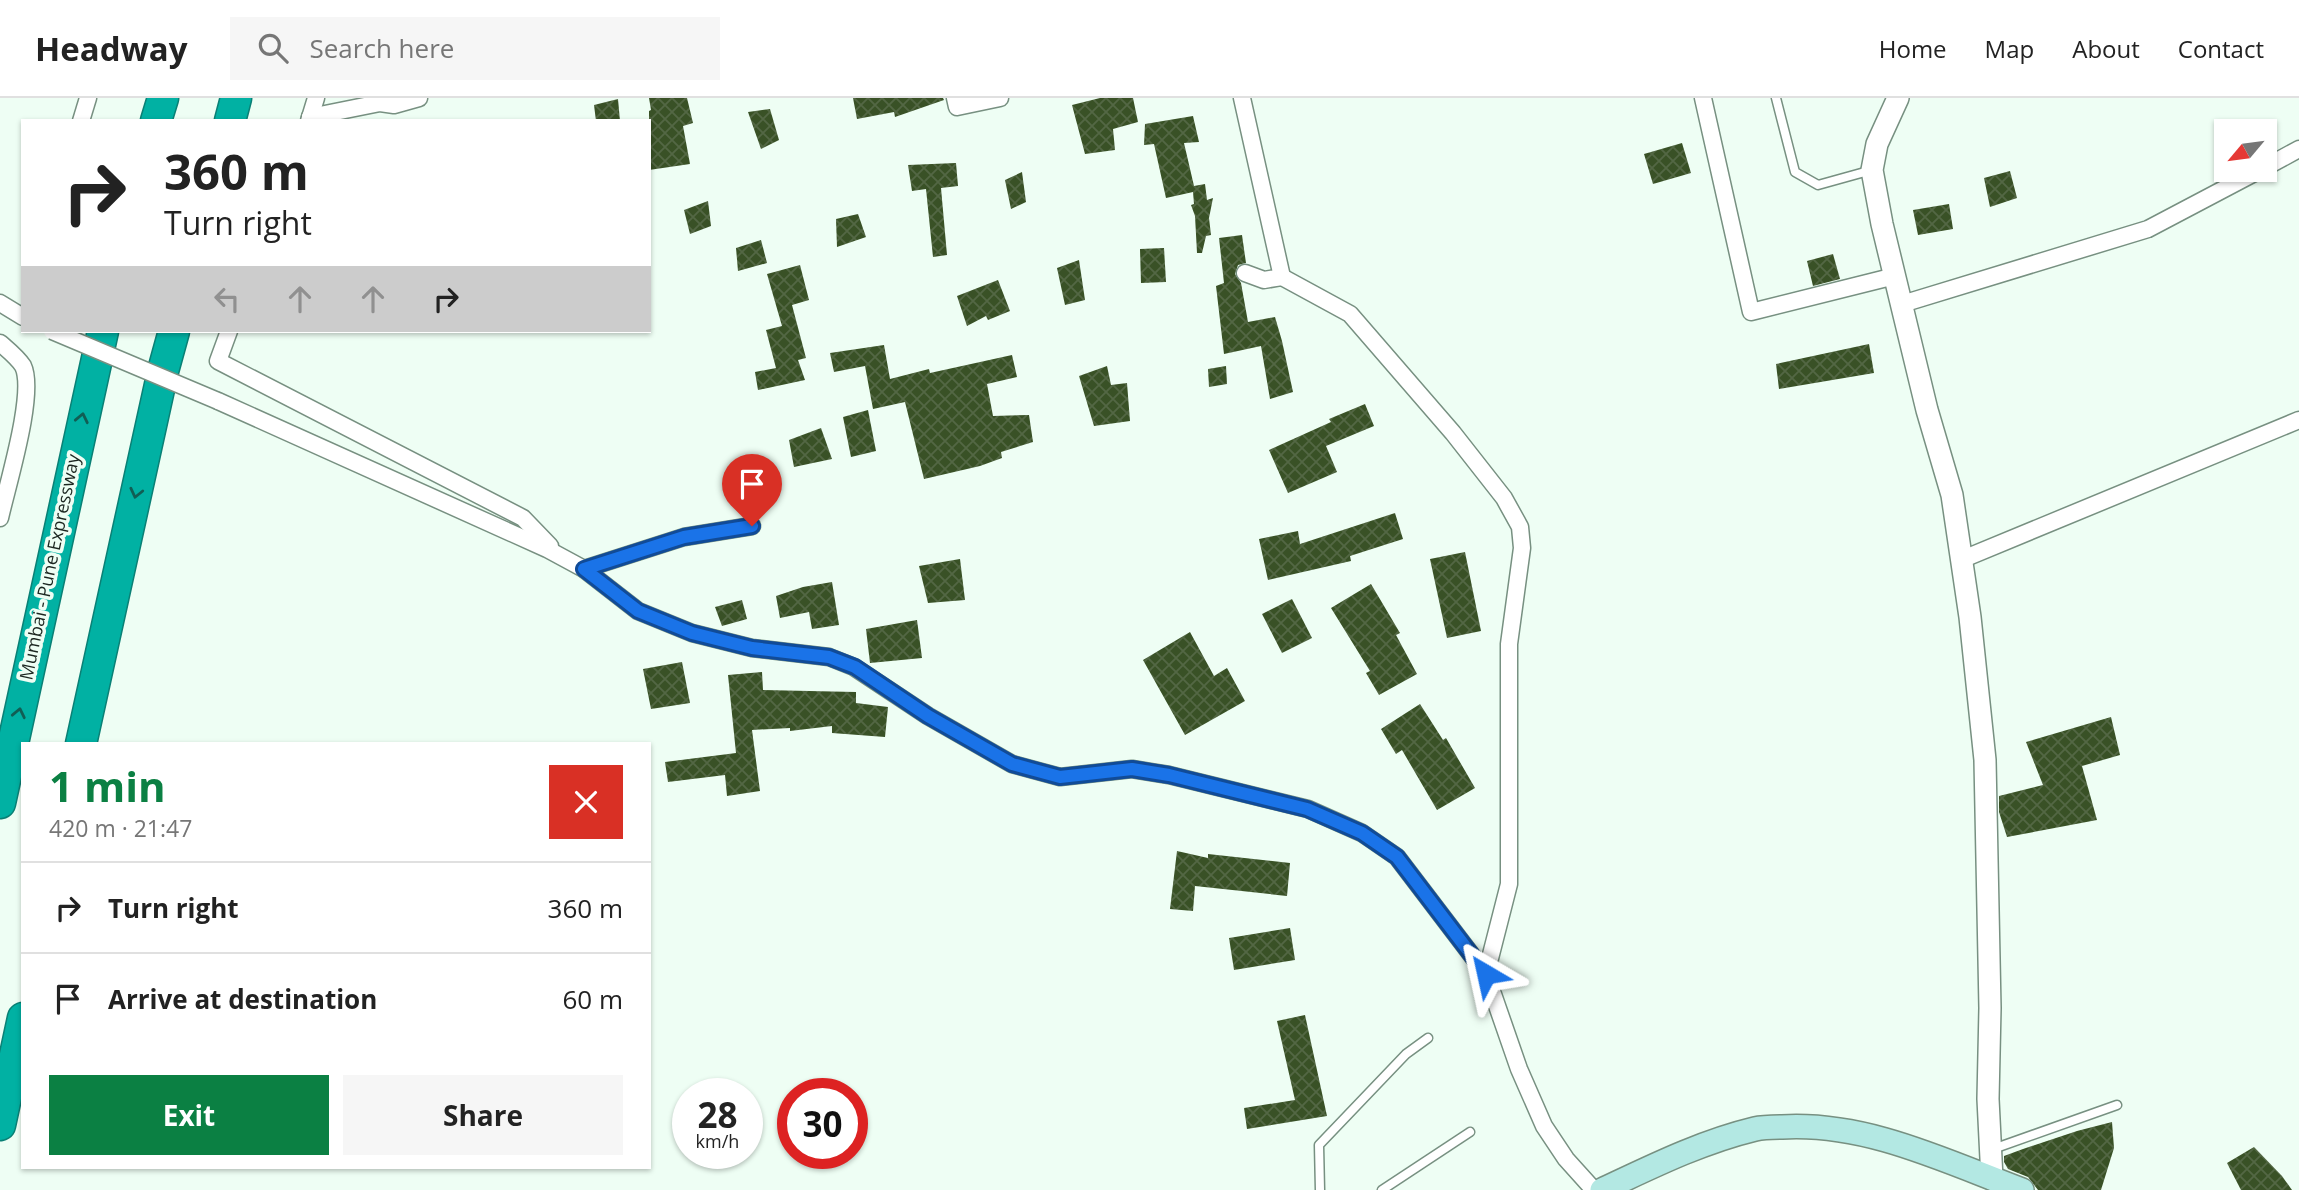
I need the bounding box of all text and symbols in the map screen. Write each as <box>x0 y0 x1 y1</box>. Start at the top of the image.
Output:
search box <box>230 17 720 80</box>
text: Headway <box>35 26 188 71</box>
icon: search <box>254 29 292 67</box>
text: Search here <box>310 30 454 66</box>
text: Home <box>1879 32 1947 65</box>
text: Map <box>1985 32 2034 65</box>
text: About <box>2072 32 2140 65</box>
text: Contact <box>2178 32 2264 65</box>
north arrow <box>2214 119 2277 182</box>
map controls <box>2214 119 2277 182</box>
text: 360 m <box>164 138 309 204</box>
icon: right <box>49 147 140 238</box>
text: Turn right <box>164 201 312 244</box>
icon: left <box>208 280 246 318</box>
icon: ahead <box>281 280 319 318</box>
icon: ahead <box>354 280 392 318</box>
icon: right <box>427 280 465 318</box>
one-way arrow <box>74 412 89 424</box>
street label: Mumbai - Pune Expressway <box>13 451 85 682</box>
pin <box>722 454 782 526</box>
icon: arrive <box>733 465 771 503</box>
one-way arrow <box>130 487 144 499</box>
one-way arrow <box>11 707 26 719</box>
text: 1 min <box>49 757 166 814</box>
button: close <box>549 765 623 839</box>
text: 420 m · 21:47 <box>49 812 192 844</box>
icon: right <box>49 889 87 927</box>
text: Turn right <box>108 890 239 926</box>
text: 360 m <box>548 890 623 926</box>
position arrow <box>1449 937 1523 1011</box>
icon: arrive <box>49 980 87 1018</box>
text: Arrive at destination <box>108 981 377 1017</box>
text: 60 m <box>562 981 623 1017</box>
button: Exit <box>49 1075 329 1155</box>
button: Share <box>343 1075 623 1155</box>
speed limit sign: 30 <box>777 1078 868 1169</box>
text: 28 <box>697 1091 738 1138</box>
text: km/h <box>696 1129 739 1153</box>

